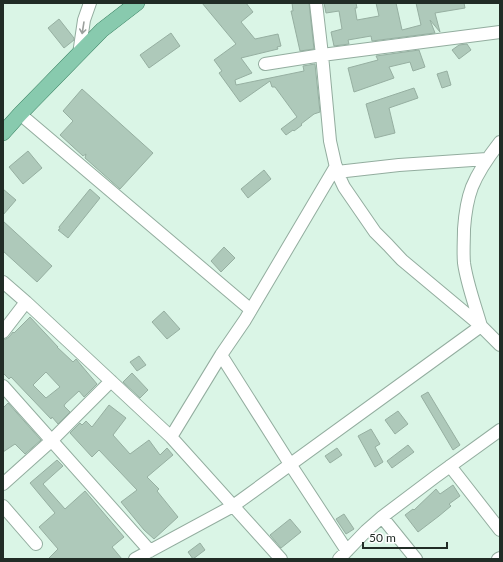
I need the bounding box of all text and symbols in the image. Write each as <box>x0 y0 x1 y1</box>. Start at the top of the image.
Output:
one-way arrow <box>79 21 87 34</box>
scale bar <box>363 524 447 550</box>
text: 50 m <box>369 530 396 545</box>

